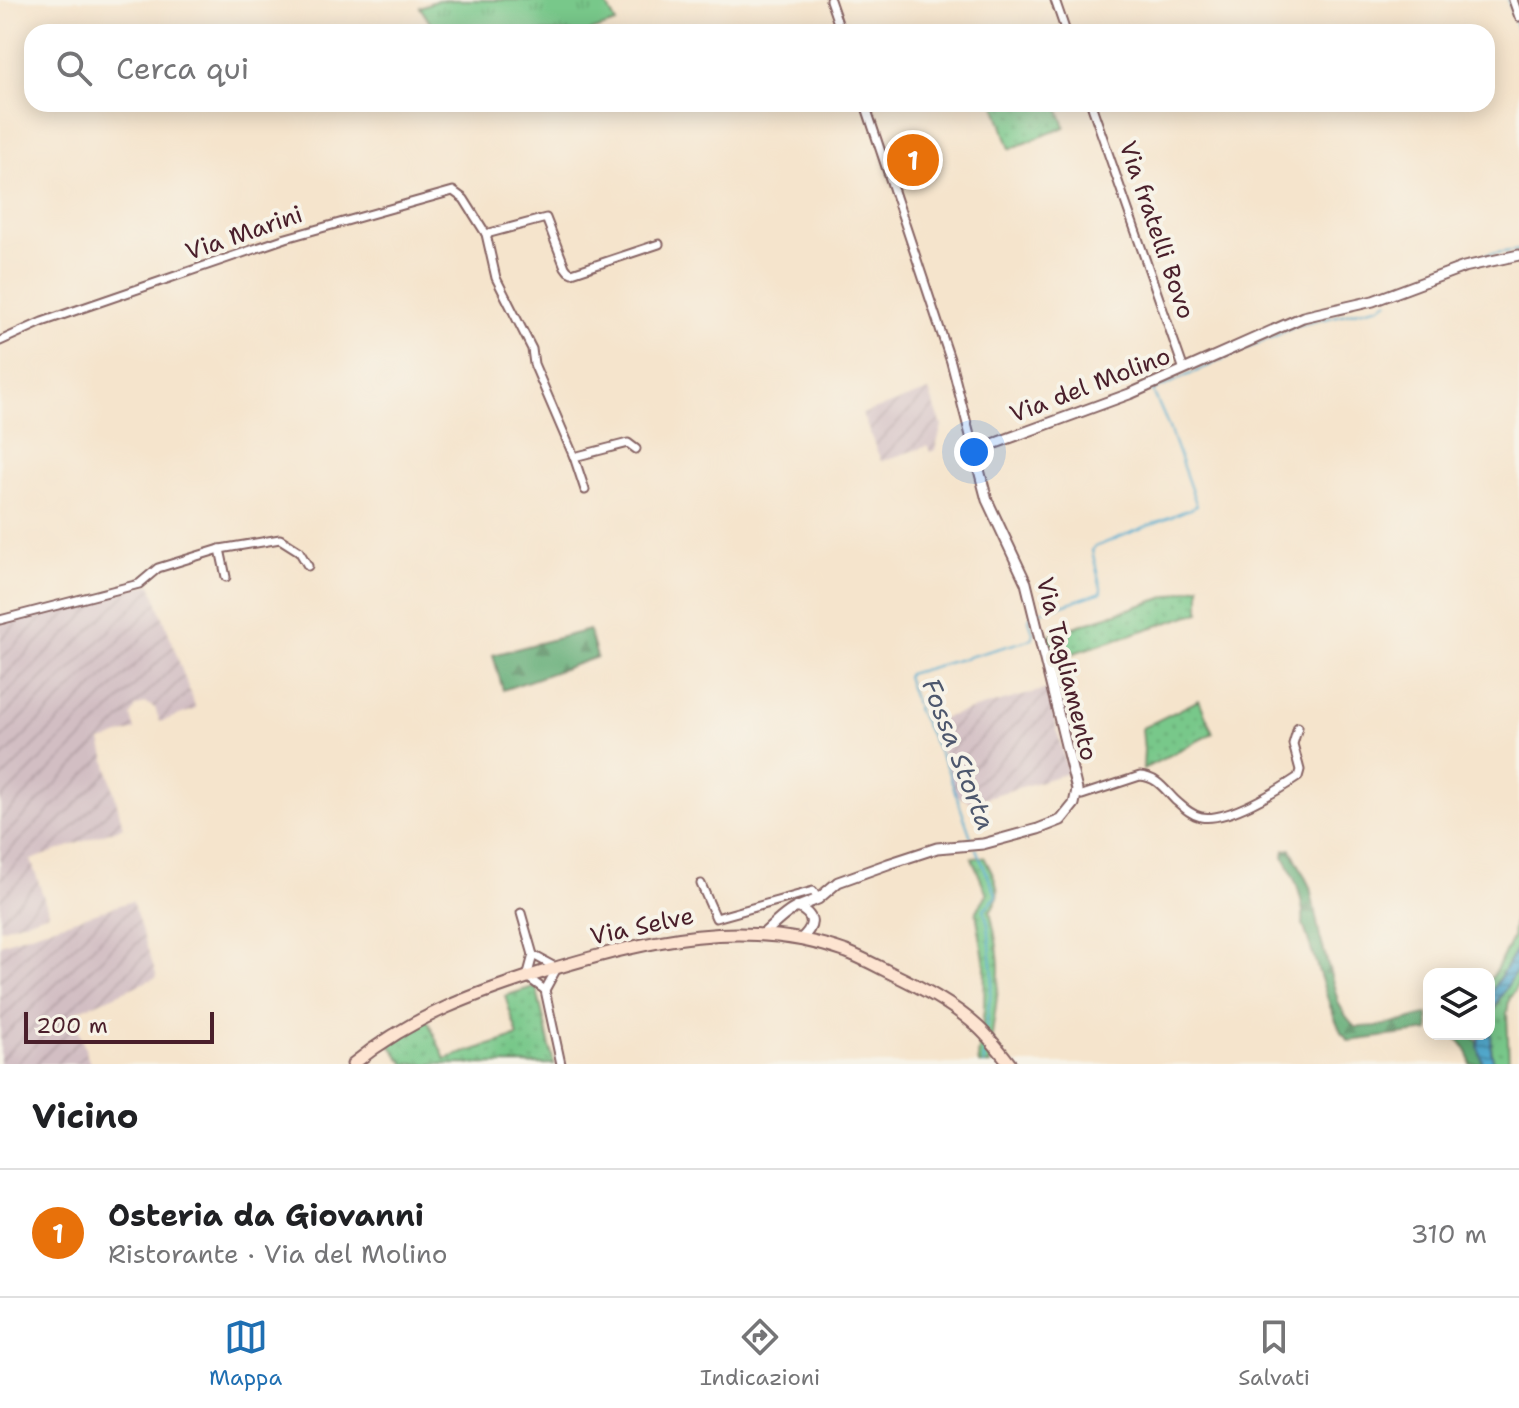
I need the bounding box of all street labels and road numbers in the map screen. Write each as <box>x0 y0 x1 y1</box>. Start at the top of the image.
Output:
street label: Via fratelli Bovo <box>1112 137 1202 323</box>
street label: Via Marini <box>181 198 307 268</box>
street label: Via del Molino <box>1005 340 1175 430</box>
street label: Via Tagliamento <box>1029 574 1105 764</box>
street label: Via Selve <box>587 899 697 953</box>

